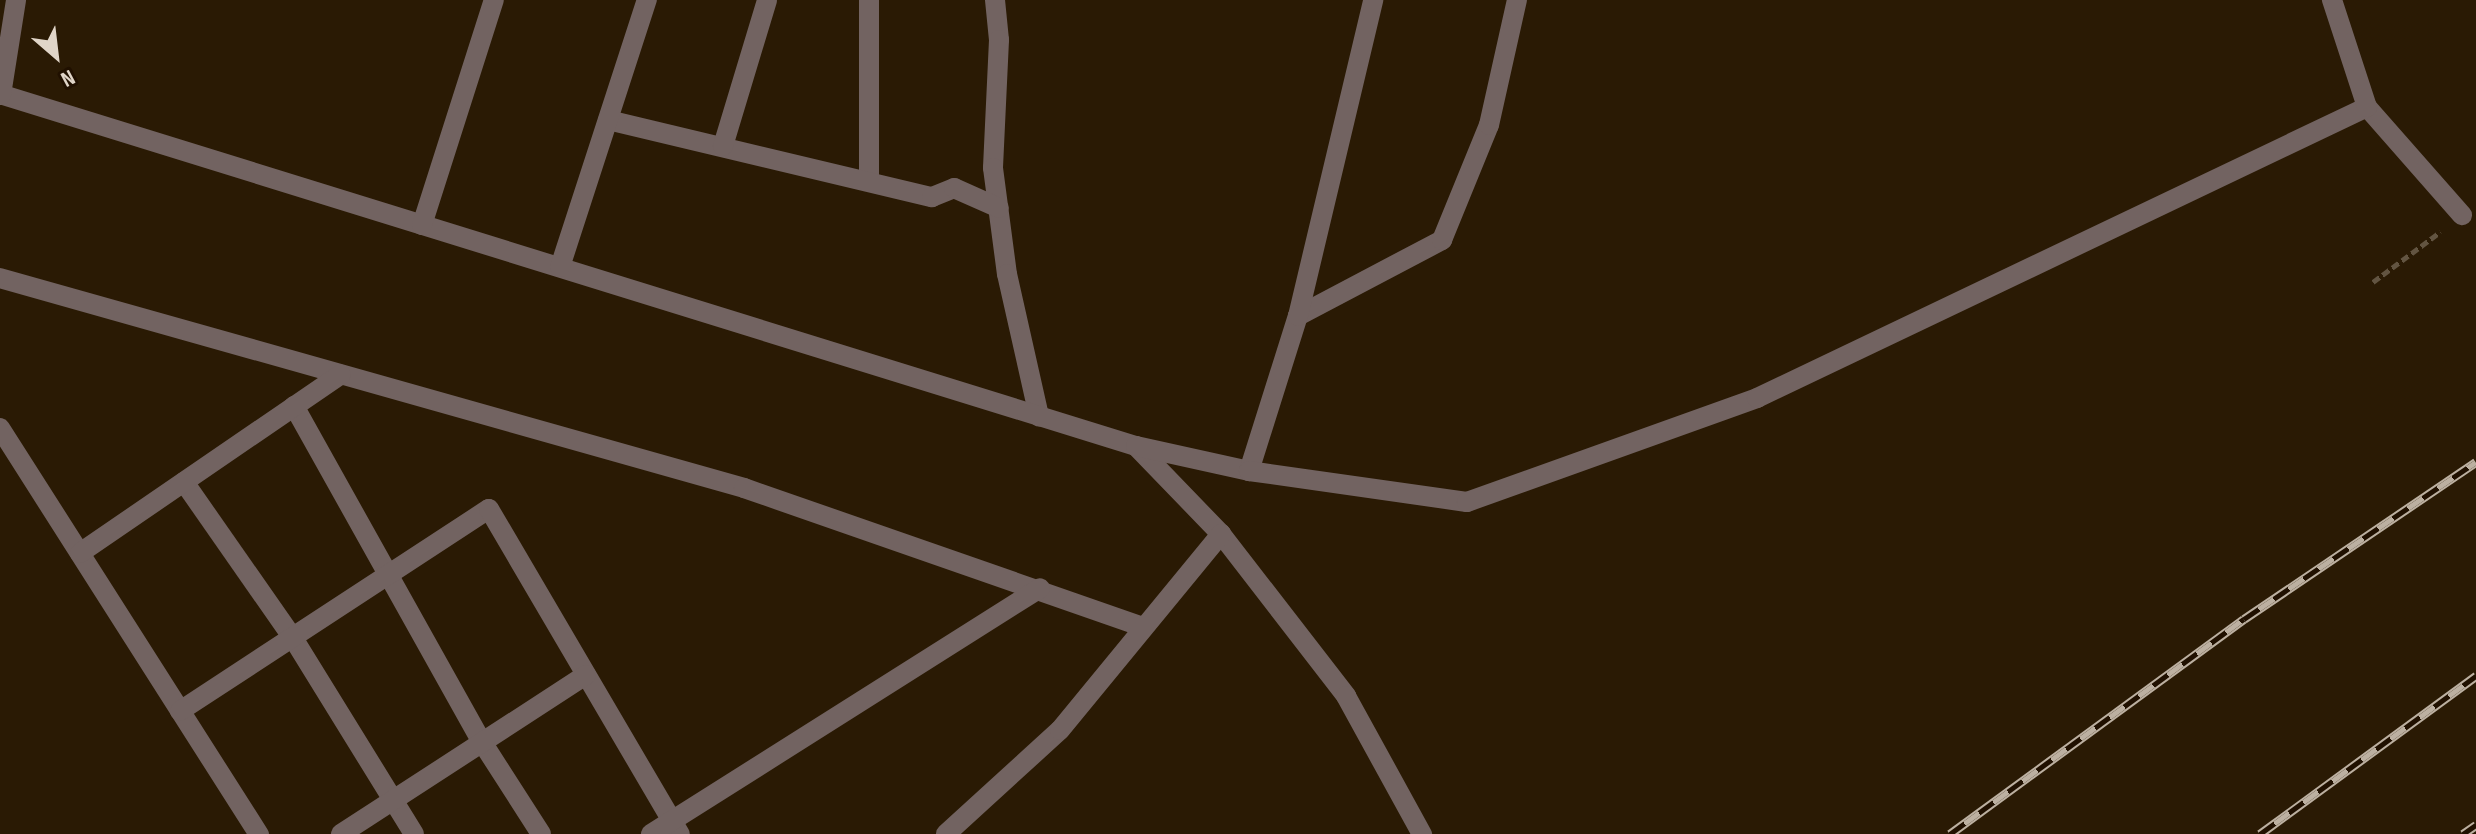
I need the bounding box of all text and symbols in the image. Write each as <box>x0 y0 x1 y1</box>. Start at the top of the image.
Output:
north arrow <box>16 16 96 96</box>
text: N <box>56 63 79 92</box>

